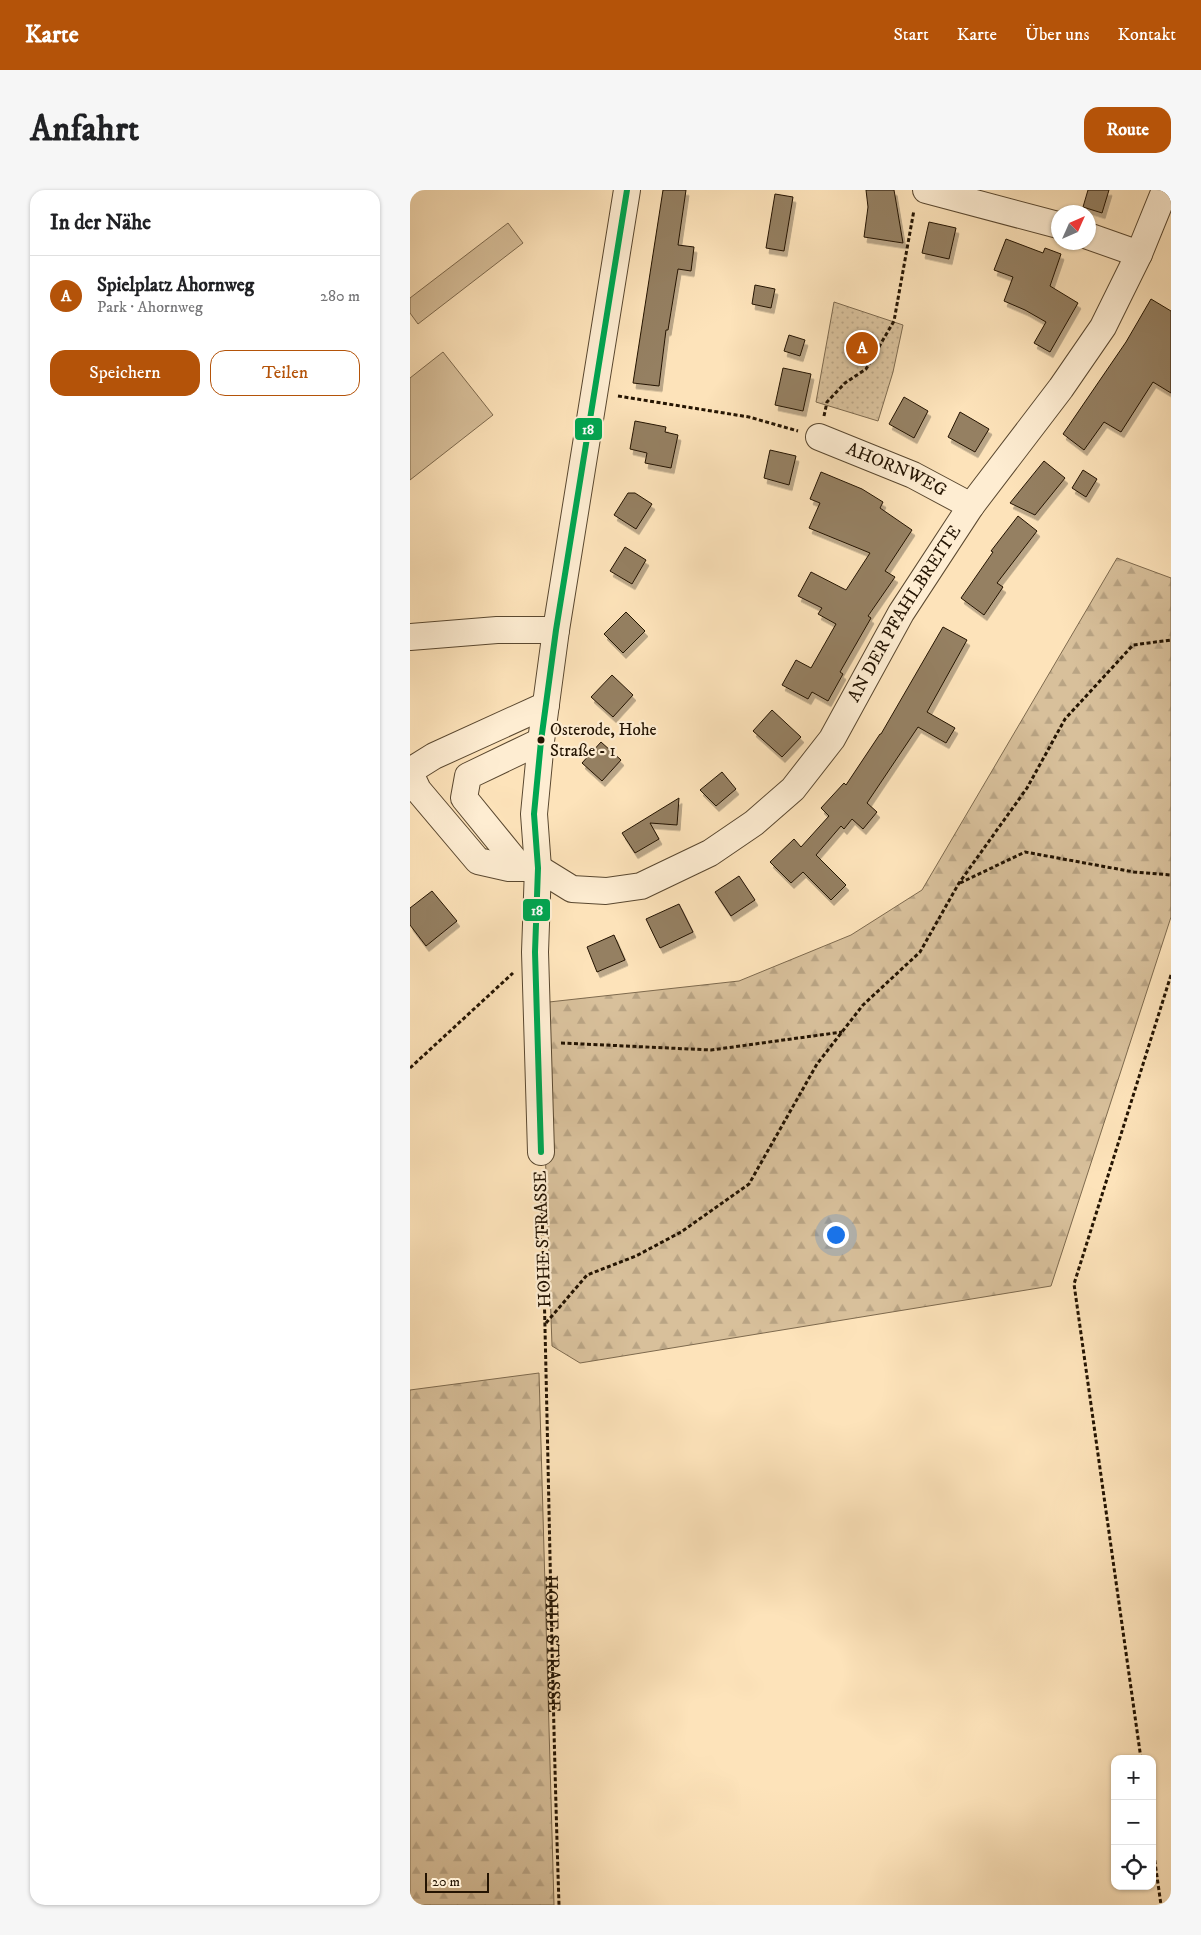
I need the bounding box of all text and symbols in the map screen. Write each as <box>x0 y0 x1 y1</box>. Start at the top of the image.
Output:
text: Karte <box>25 20 79 50</box>
text: Start <box>893 24 929 46</box>
text: Karte <box>957 24 997 46</box>
text: Über uns <box>1025 24 1089 46</box>
text: Kontakt <box>1117 24 1176 46</box>
button: Route <box>1084 107 1171 153</box>
text: Anfahrt <box>30 108 139 152</box>
north arrow <box>1051 205 1096 250</box>
text: In der Nähe <box>50 210 151 236</box>
text: Spielplatz Ahornweg <box>97 274 254 297</box>
text: A <box>61 286 71 306</box>
text: 280 m <box>320 286 360 306</box>
text: Park · Ahornweg <box>97 297 203 317</box>
pin: A <box>846 329 878 367</box>
button: Speichern <box>50 350 200 396</box>
button: Teilen <box>210 350 360 396</box>
line badge: 18 <box>574 417 603 441</box>
text: 18 <box>582 421 594 439</box>
street label: AHORNWEG <box>843 438 951 502</box>
street label: AN DER PFAHLBREITE <box>843 521 966 706</box>
place label: Osterode, Hohe Straße - 1 <box>550 719 657 762</box>
marker: Osterode, Hohe Straße - 1 <box>536 735 546 745</box>
line badge: 18 <box>522 898 551 922</box>
text: 18 <box>531 902 543 920</box>
street label: HOHE STRASSE <box>530 1170 556 1308</box>
your location <box>823 1222 849 1248</box>
street label: HOHE STRASSE <box>539 1575 565 1713</box>
map controls <box>1111 1755 1156 1890</box>
button: + <box>1111 1755 1156 1800</box>
button: − <box>1111 1800 1156 1845</box>
button: locate <box>1111 1845 1156 1890</box>
scale bar <box>425 1870 489 1893</box>
text: 20 m <box>432 1873 460 1891</box>

